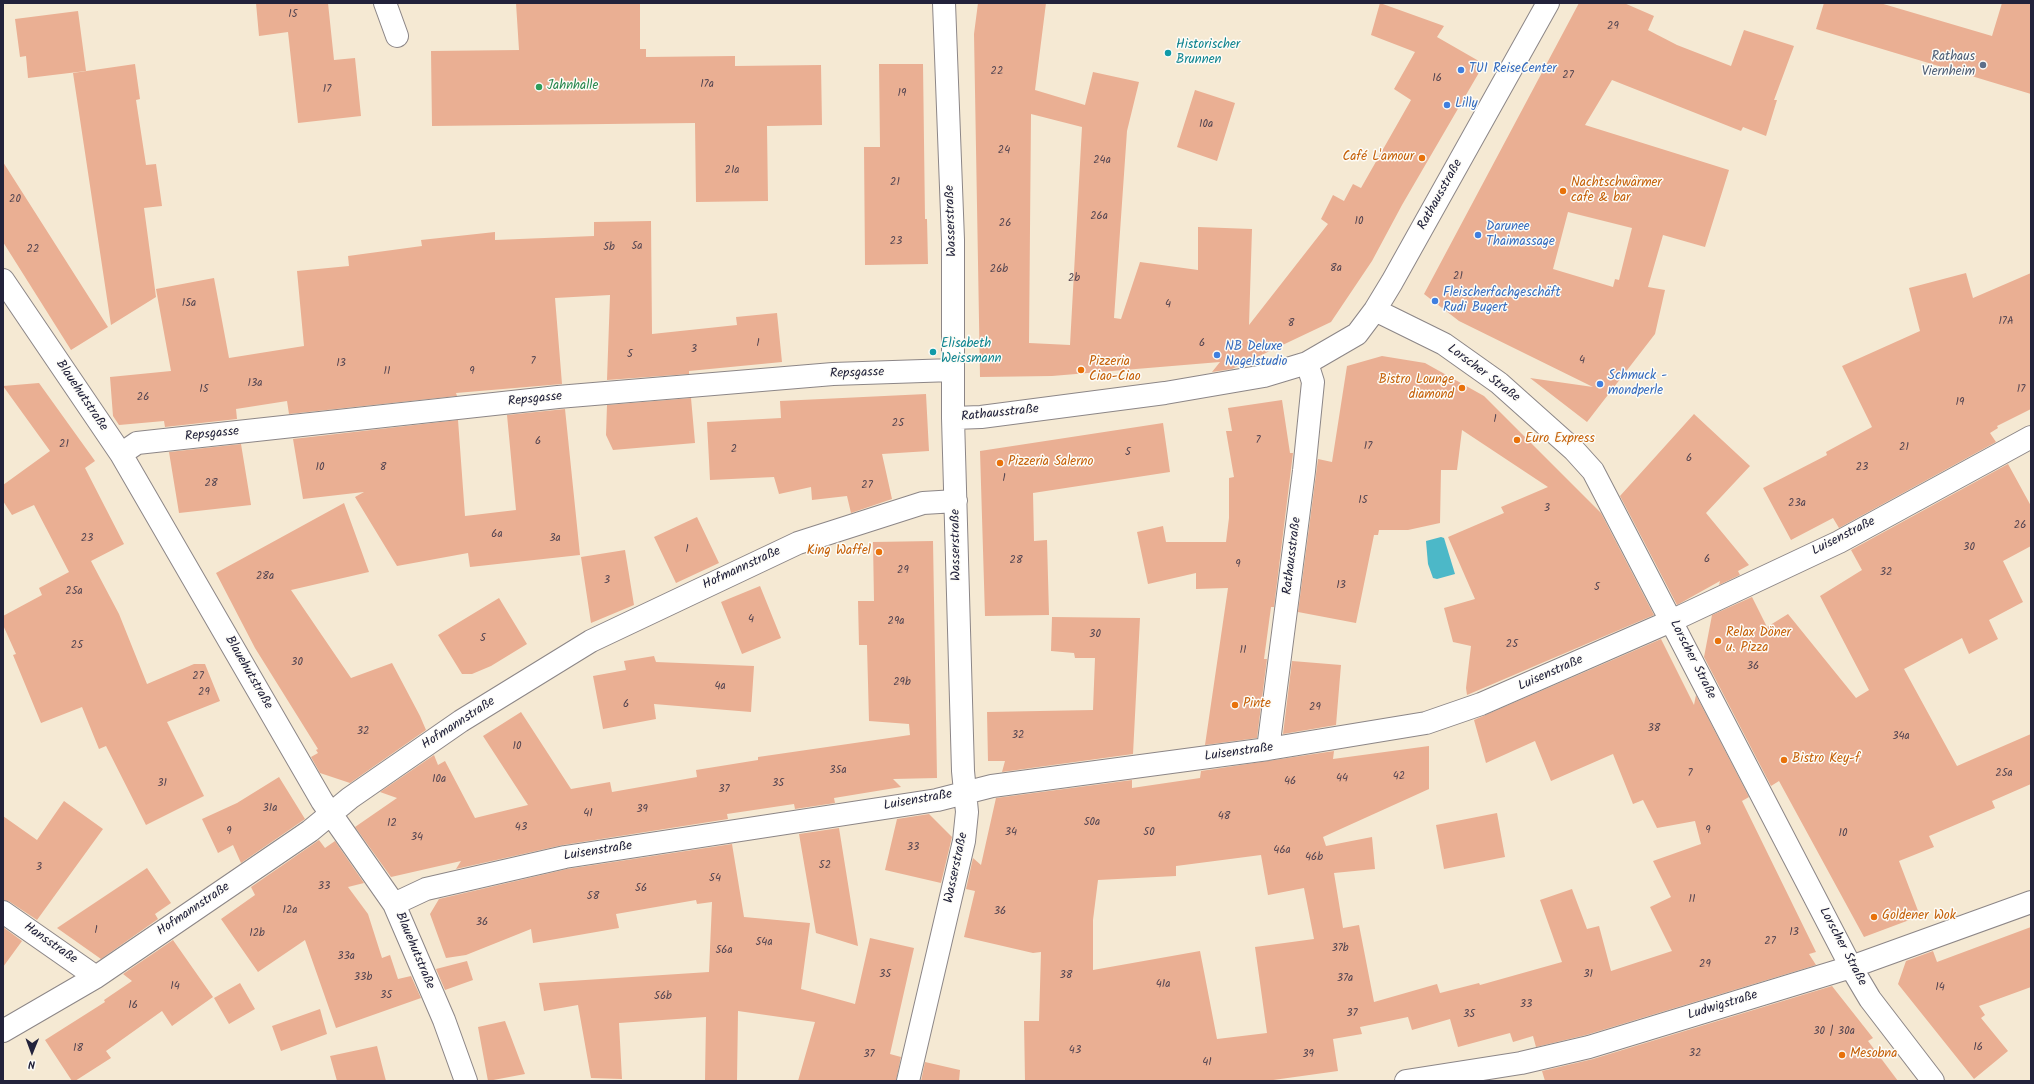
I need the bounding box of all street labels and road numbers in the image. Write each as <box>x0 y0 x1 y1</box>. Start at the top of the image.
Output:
street label: Rathausstraße <box>1415 157 1467 233</box>
street label: Wasserstraße <box>943 185 961 257</box>
street label: Lorscher Straße <box>1444 342 1522 406</box>
street label: Blauehutstraße <box>52 358 110 434</box>
street label: Repsgasse <box>830 365 884 383</box>
street label: Repsgasse <box>507 389 563 411</box>
street label: Rathausstraße <box>960 402 1040 426</box>
street label: Repsgasse <box>184 424 240 446</box>
street label: Wasserstraße <box>949 509 965 581</box>
street label: Luisenstraße <box>1810 514 1878 560</box>
street label: Rathausstraße <box>1281 516 1305 596</box>
street label: Hofmannstraße <box>701 544 783 594</box>
street label: Lorscher Straße <box>1665 618 1719 702</box>
street label: Blauehutstraße <box>221 633 275 713</box>
street label: Luisenstraße <box>1516 653 1586 695</box>
street label: Hofmannstraße <box>419 695 499 753</box>
street label: Luisenstraße <box>1204 740 1274 766</box>
street label: Luisenstraße <box>883 787 953 815</box>
street label: Wasserstraße <box>942 831 972 905</box>
street label: Luisenstraße <box>563 839 633 865</box>
street label: Hofmannstraße <box>155 880 233 940</box>
street label: Lorscher Straße <box>1815 905 1869 989</box>
street label: Blauehutstraße <box>391 910 437 992</box>
street label: Hansstraße <box>20 920 80 968</box>
street label: Ludwigstraße <box>1686 988 1760 1024</box>

